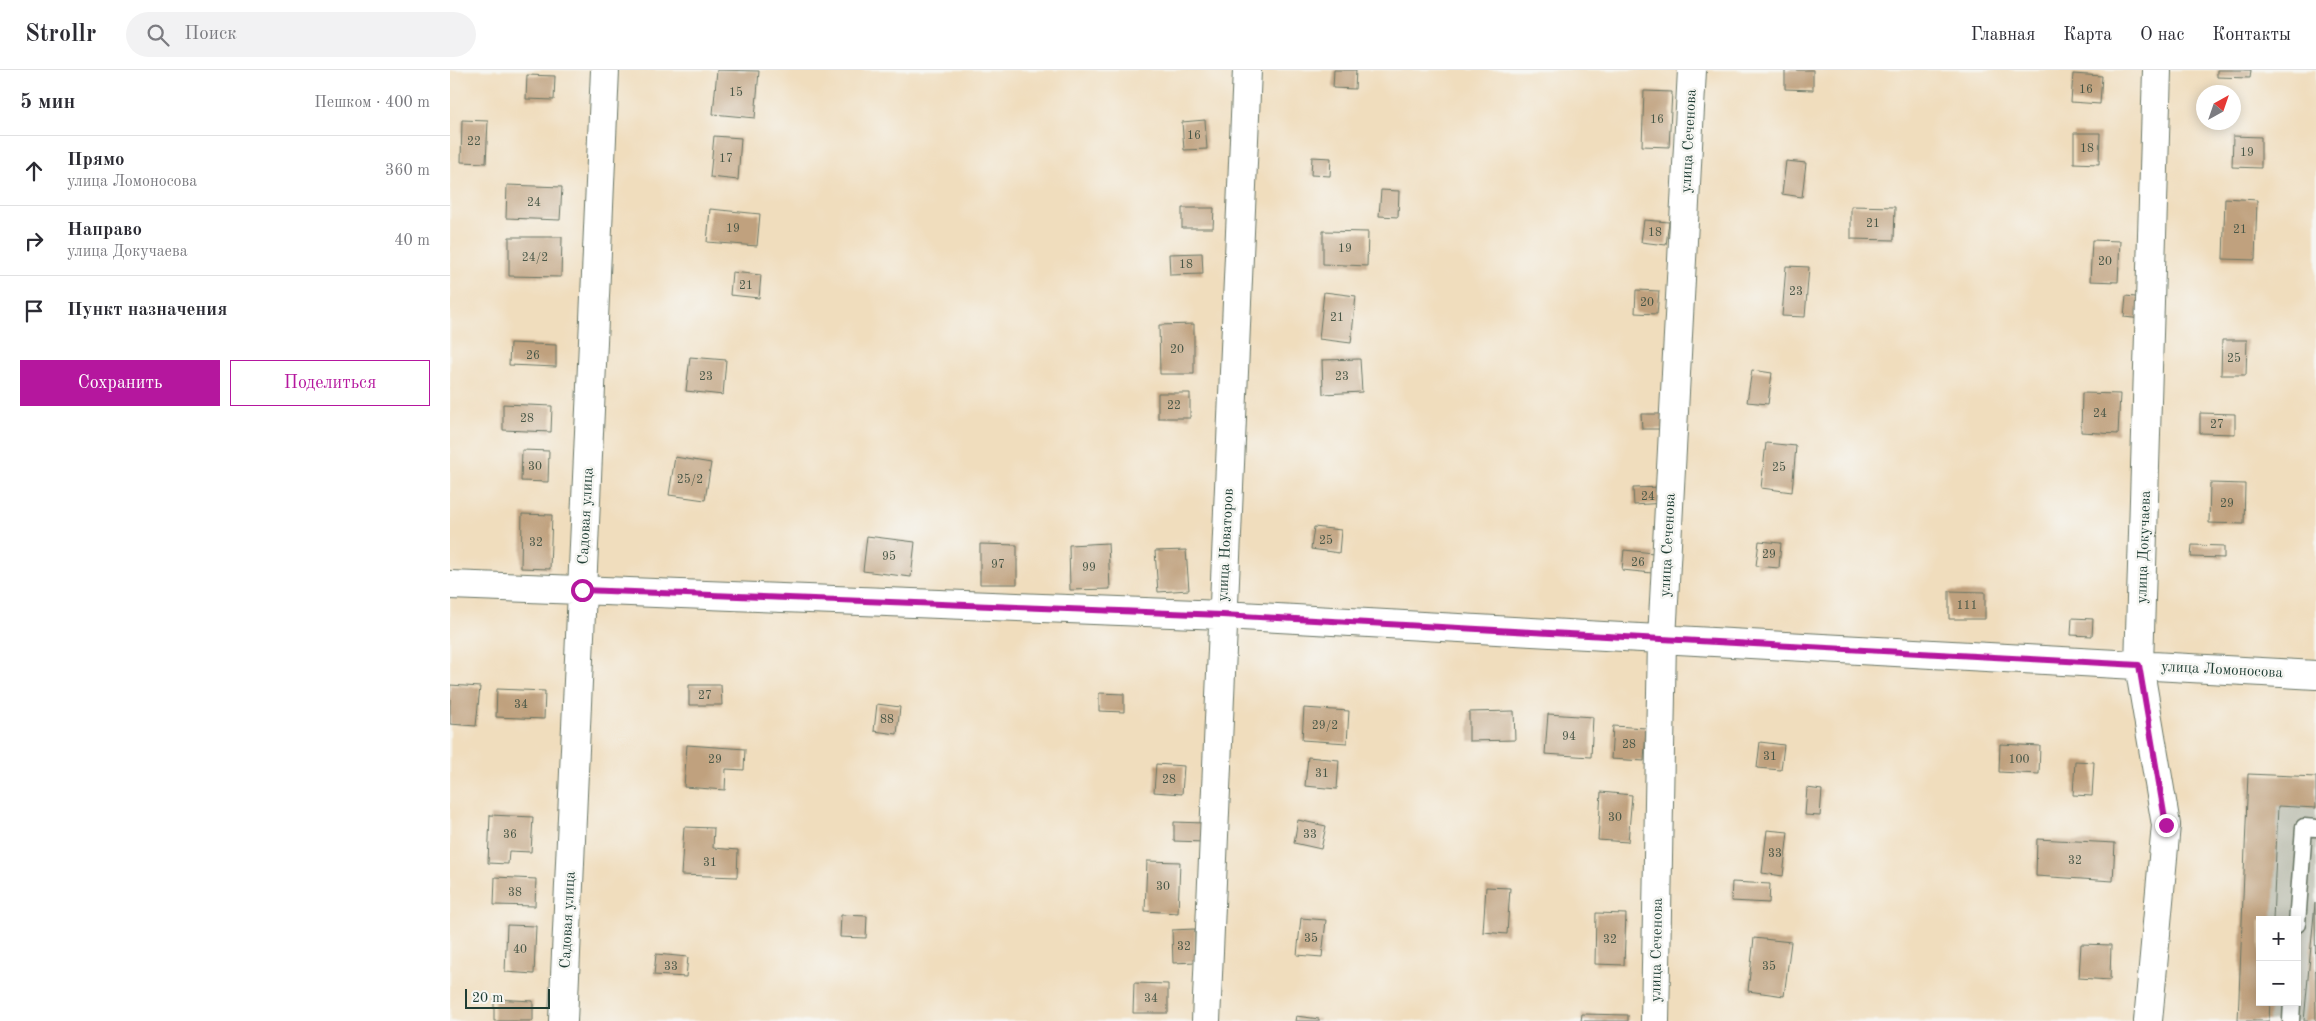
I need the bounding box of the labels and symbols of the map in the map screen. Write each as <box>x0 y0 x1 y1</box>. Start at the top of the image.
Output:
house number: 16 <box>2079 84 2093 96</box>
north arrow <box>2196 85 2241 130</box>
house number: 15 <box>729 86 743 99</box>
street label: улица Сеченова <box>1679 88 1700 194</box>
house number: 16 <box>1650 114 1664 126</box>
house number: 16 <box>1187 130 1201 142</box>
house number: 22 <box>467 136 481 148</box>
house number: 18 <box>2080 143 2094 155</box>
house number: 19 <box>2240 147 2254 159</box>
house number: 17 <box>719 153 733 165</box>
house number: 24 <box>527 197 541 209</box>
house number: 21 <box>1866 218 1880 230</box>
house number: 19 <box>726 223 740 235</box>
house number: 21 <box>2233 224 2247 236</box>
house number: 18 <box>1648 227 1662 239</box>
house number: 19 <box>1338 243 1352 255</box>
house number: 24/2 <box>522 252 548 264</box>
house number: 20 <box>2098 256 2112 268</box>
house number: 18 <box>1179 259 1193 271</box>
house number: 21 <box>739 280 753 292</box>
house number: 23 <box>1789 286 1803 298</box>
house number: 20 <box>1640 297 1654 309</box>
house number: 21 <box>1330 312 1344 324</box>
house number: 20 <box>1170 344 1184 356</box>
house number: 26 <box>526 350 540 362</box>
house number: 25 <box>2227 352 2241 365</box>
house number: 23 <box>699 371 713 383</box>
house number: 23 <box>1335 371 1349 383</box>
house number: 22 <box>1167 400 1181 412</box>
house number: 24 <box>2093 408 2107 420</box>
house number: 28 <box>520 413 534 425</box>
house number: 27 <box>2210 419 2224 431</box>
house number: 30 <box>528 461 542 473</box>
house number: 25 <box>1772 461 1786 474</box>
street label: Садовая улица <box>576 467 597 565</box>
house number: 25/2 <box>677 473 703 486</box>
street label: улица Новаторов <box>1216 488 1237 602</box>
street label: улица Докучаева <box>2135 490 2154 604</box>
house number: 24 <box>1641 491 1655 503</box>
street label: улица Сеченова <box>1658 492 1679 598</box>
house number: 29 <box>2220 498 2234 510</box>
house number: 25 <box>1319 534 1333 547</box>
house number: 32 <box>529 537 543 549</box>
house number: 29 <box>1762 549 1776 561</box>
house number: 95 <box>882 550 896 563</box>
house number: 26 <box>1631 557 1645 569</box>
house number: 97 <box>991 559 1005 571</box>
house number: 99 <box>1082 562 1096 574</box>
route start <box>571 579 594 602</box>
house number: 111 <box>1957 600 1977 612</box>
street label: улица Ломоносова <box>2161 660 2284 681</box>
house number: 27 <box>698 690 712 702</box>
house number: 34 <box>514 699 528 711</box>
house number: 88 <box>880 714 894 726</box>
house number: 29/2 <box>1312 720 1338 732</box>
house number: 94 <box>1562 731 1576 743</box>
house number: 28 <box>1622 739 1636 751</box>
house number: 31 <box>1763 751 1777 763</box>
house number: 29 <box>708 754 722 766</box>
house number: 100 <box>2009 754 2029 766</box>
house number: 31 <box>1315 768 1329 780</box>
house number: 28 <box>1162 774 1176 786</box>
house number: 30 <box>1608 812 1622 824</box>
route end <box>2155 814 2178 837</box>
house number: 36 <box>503 829 517 841</box>
house number: 33 <box>1303 829 1317 841</box>
house number: 33 <box>1768 848 1782 860</box>
house number: 32 <box>2068 855 2082 867</box>
house number: 31 <box>703 857 717 869</box>
street label: Садовая улица <box>558 871 579 969</box>
house number: 30 <box>1156 881 1170 893</box>
house number: 38 <box>508 887 522 899</box>
street label: улица Сеченова <box>1649 897 1666 1002</box>
house number: 35 <box>1304 932 1318 945</box>
house number: 32 <box>1603 934 1617 946</box>
house number: 32 <box>1177 941 1191 953</box>
house number: 40 <box>513 944 527 956</box>
house number: 35 <box>1762 960 1776 973</box>
house number: 33 <box>664 961 678 973</box>
scale bar <box>465 986 550 1009</box>
house number: 34 <box>1144 993 1158 1005</box>

